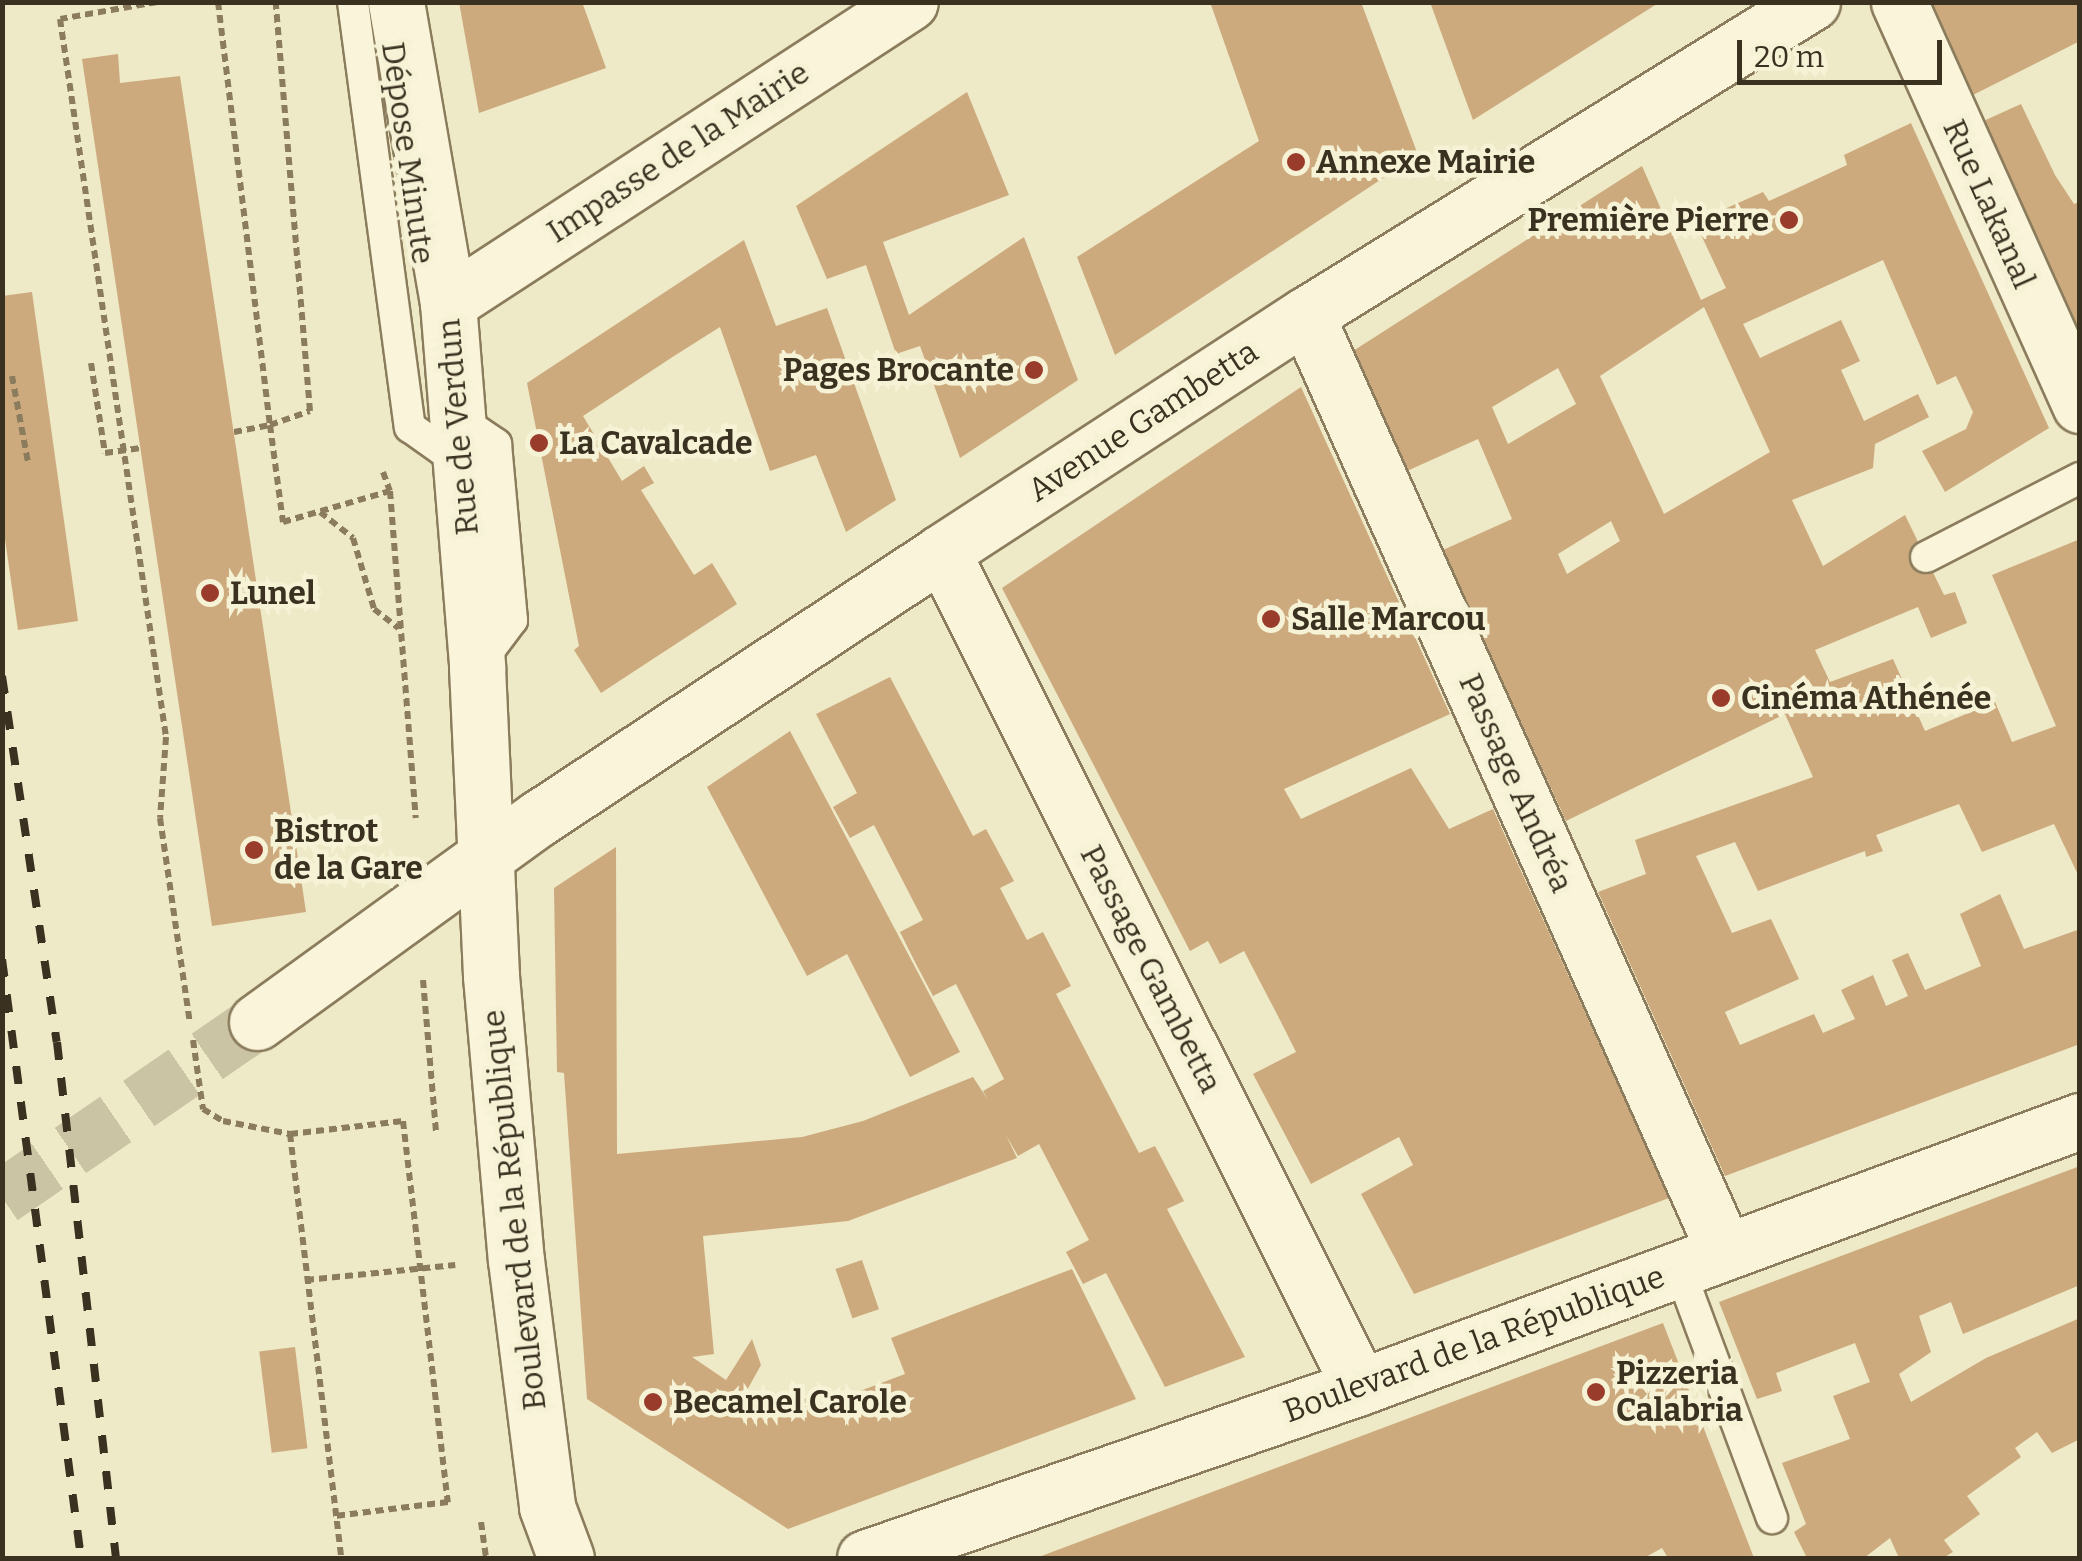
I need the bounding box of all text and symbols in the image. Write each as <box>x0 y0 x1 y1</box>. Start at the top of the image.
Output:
scale bar <box>1742 20 1947 82</box>
text: 20 m <box>1754 39 1824 75</box>
street label: Dépose Minute <box>373 40 443 266</box>
street label: Impasse de la Mairie <box>540 53 816 251</box>
street label: Rue Lakanal <box>1935 114 2043 294</box>
place label: Annexe Mairie <box>1316 143 1535 181</box>
marker: Annexe Mairie <box>1285 151 1307 173</box>
place label: Première Pierre <box>1527 201 1769 239</box>
marker: Première Pierre <box>1778 209 1800 231</box>
street label: Rue de Verdun <box>429 317 487 537</box>
street label: Avenue Gambetta <box>1021 332 1265 510</box>
place label: Pages Brocante <box>783 351 1014 389</box>
marker: Pages Brocante <box>1023 359 1045 381</box>
place label: La Cavalcade <box>559 424 753 462</box>
marker: La Cavalcade <box>528 432 550 454</box>
place label: Lunel <box>230 574 316 612</box>
marker: Lunel <box>199 582 221 604</box>
place label: Salle Marcou <box>1291 600 1485 638</box>
marker: Salle Marcou <box>1260 608 1282 630</box>
street label: Passage Andréa <box>1451 668 1581 898</box>
place label: Cinéma Athénée <box>1741 679 1991 717</box>
marker: Cinéma Athénée <box>1710 687 1732 709</box>
place label: Bistrot de la Gare <box>274 813 423 888</box>
marker: Bistrot de la Gare <box>243 839 265 861</box>
street label: Passage Gambetta <box>1072 839 1230 1099</box>
street label: Boulevard de la République <box>474 1008 554 1412</box>
street label: Boulevard de la République <box>1278 1257 1670 1431</box>
place label: Pizzeria Calabria <box>1616 1355 1743 1430</box>
marker: Pizzeria Calabria <box>1585 1381 1607 1403</box>
place label: Becamel Carole <box>673 1383 907 1421</box>
marker: Becamel Carole <box>642 1391 664 1413</box>

